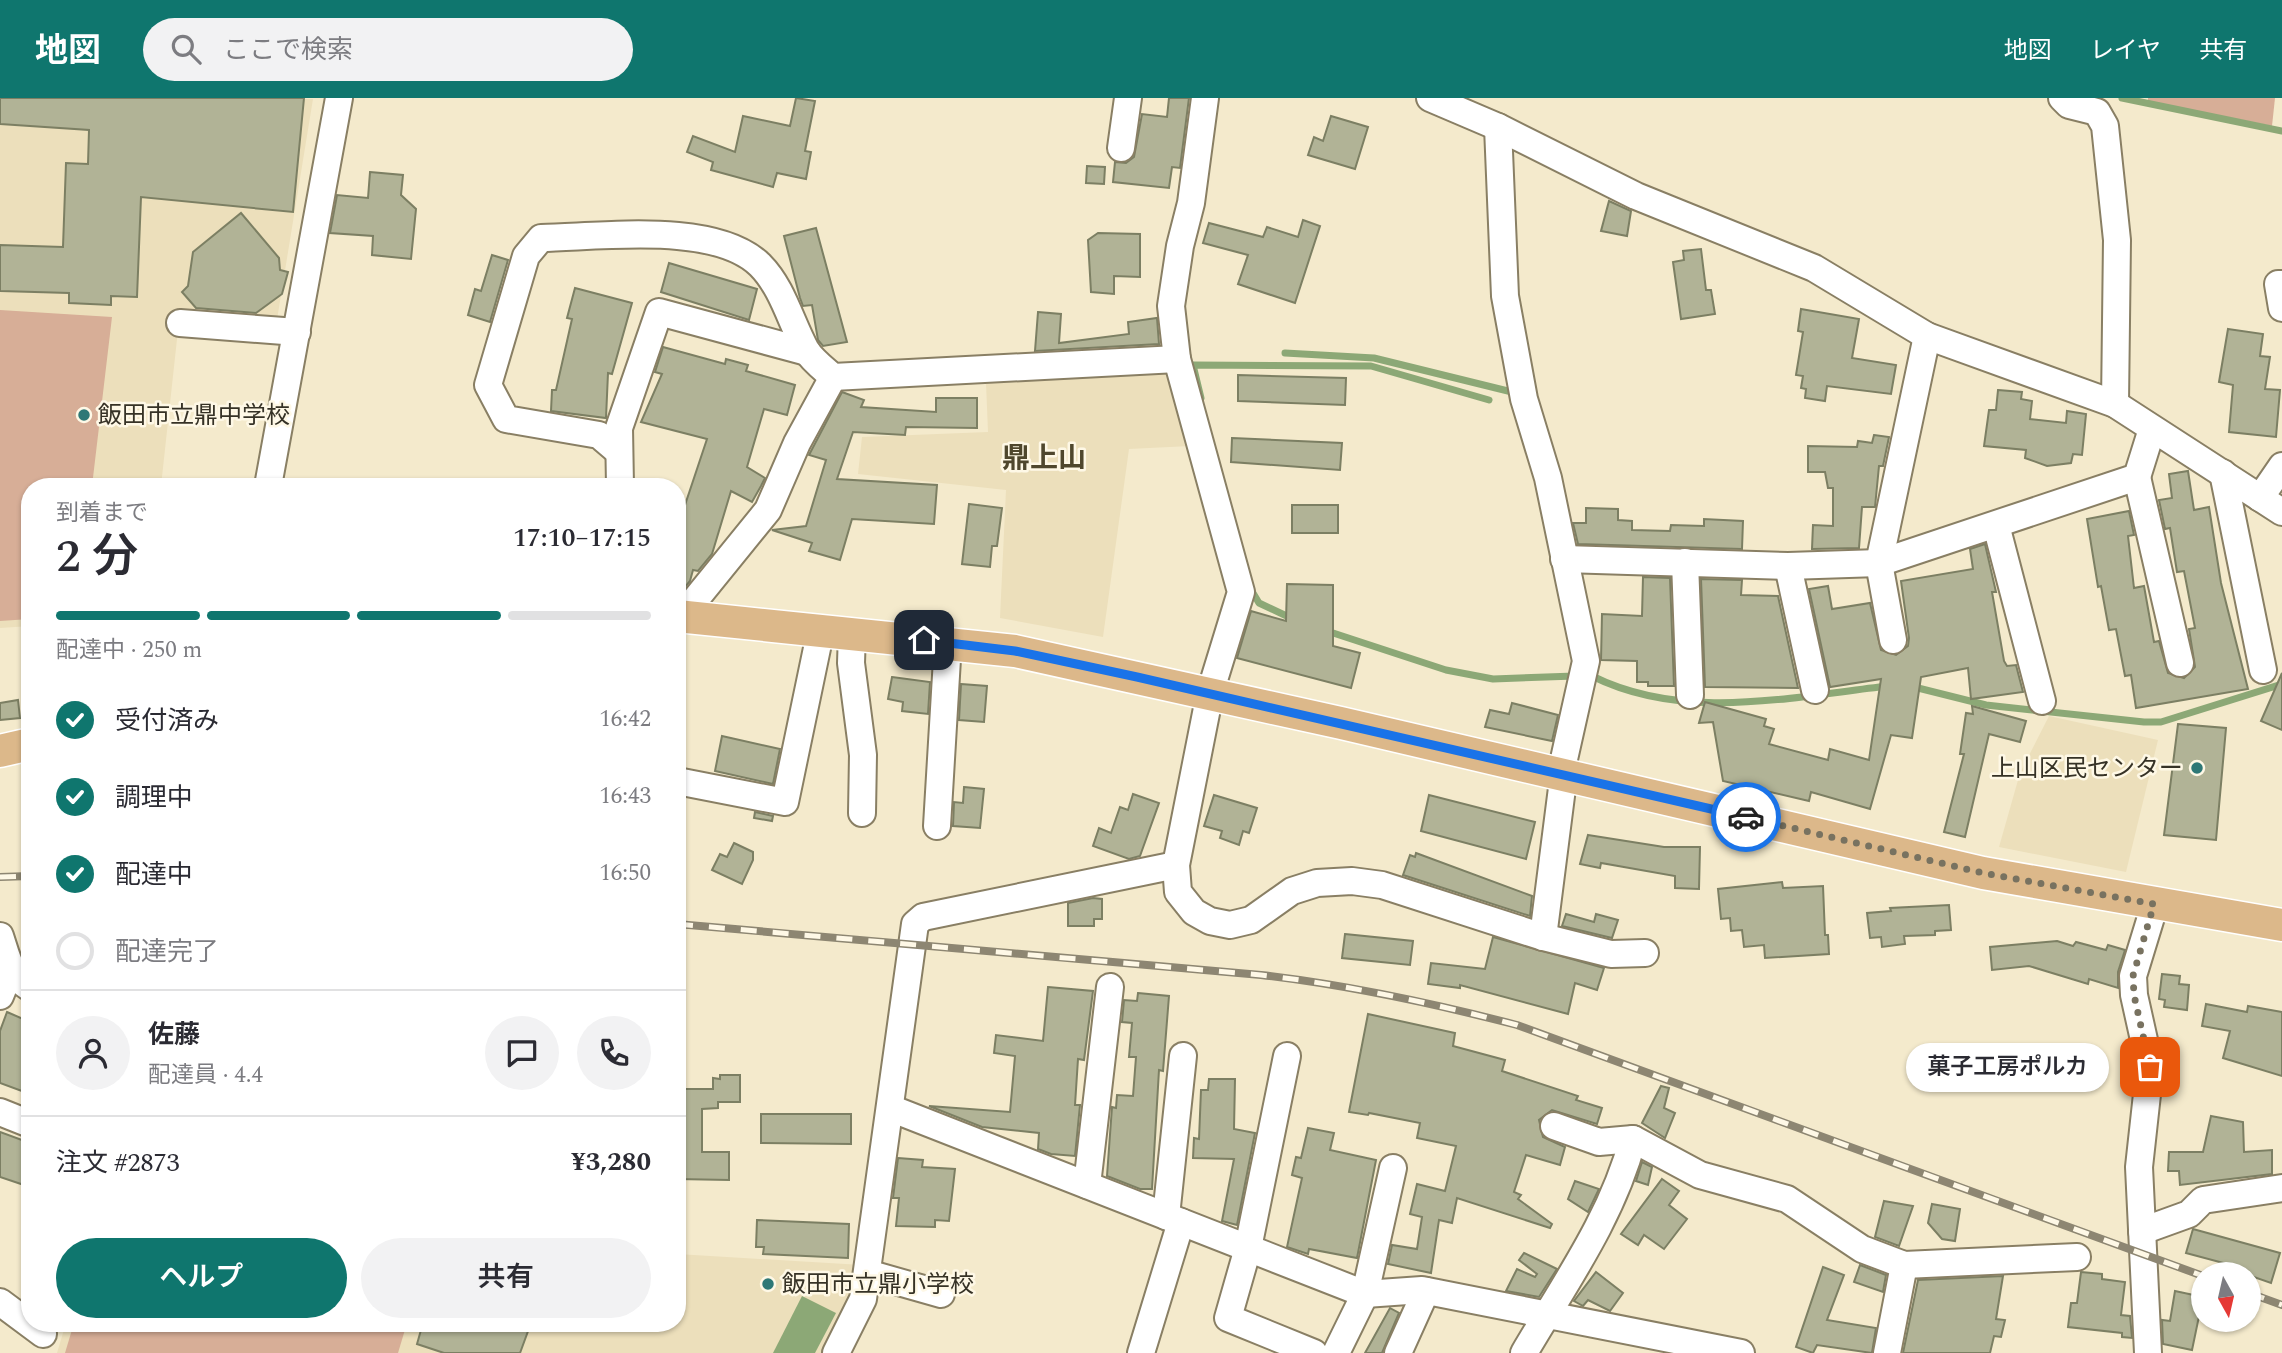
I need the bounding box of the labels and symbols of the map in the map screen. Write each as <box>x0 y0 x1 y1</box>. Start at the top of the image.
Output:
place label: 飯田市立鼎中学校 <box>98 398 290 434</box>
marker: 飯田市立鼎中学校 <box>76 407 92 423</box>
district label: 鼎上山 <box>1002 437 1086 480</box>
pin <box>894 610 954 670</box>
place label: 上山区民センター <box>1991 751 2183 787</box>
marker: 上山区民センター <box>2189 760 2205 776</box>
courier <box>1711 782 1781 852</box>
pin <box>2120 1037 2180 1097</box>
callout: 菓子工房ポルカ <box>1905 1042 2108 1091</box>
north arrow <box>2191 1262 2261 1332</box>
place label: 飯田市立鼎小学校 <box>782 1267 974 1303</box>
marker: 飯田市立鼎小学校 <box>760 1276 776 1292</box>

